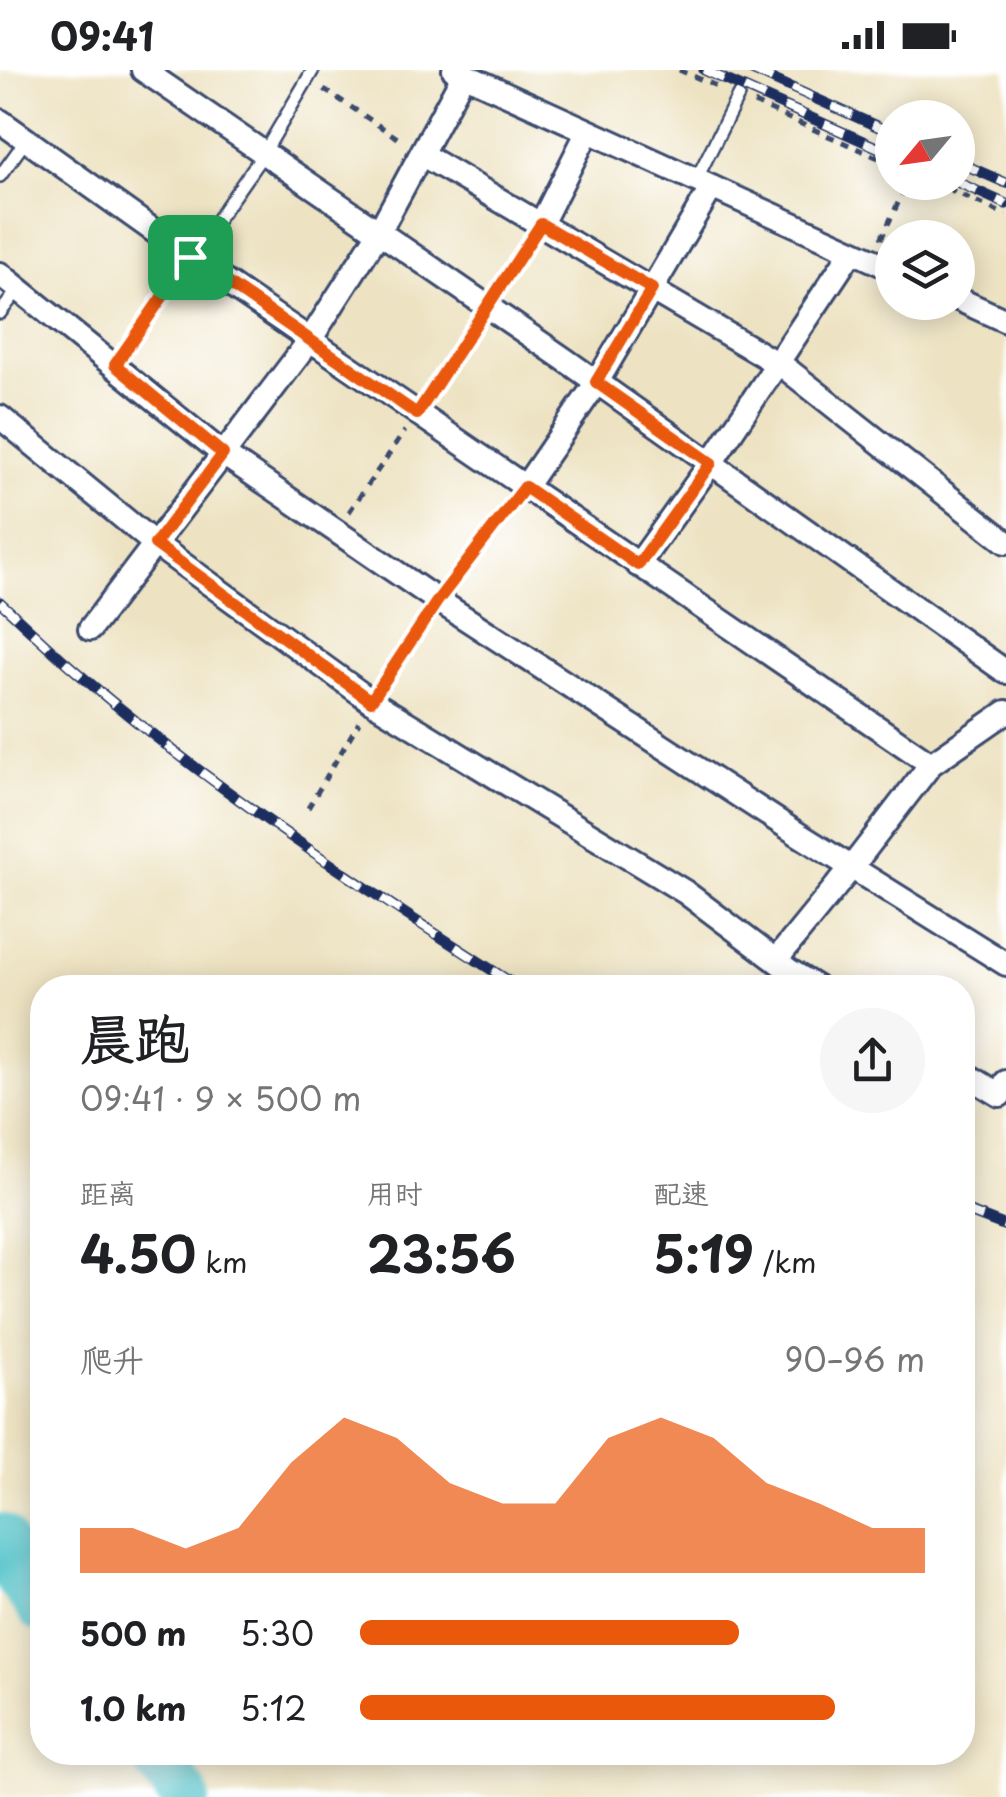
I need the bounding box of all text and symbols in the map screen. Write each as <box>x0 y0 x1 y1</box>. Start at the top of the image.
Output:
text: 09:41 <box>50 7 154 64</box>
north arrow <box>875 100 975 200</box>
map controls <box>875 100 975 320</box>
pin <box>148 215 233 300</box>
button: layers <box>875 220 975 320</box>
icon: arrive <box>163 230 218 285</box>
text: 晨跑 <box>80 995 190 1078</box>
button: share <box>820 1008 925 1113</box>
text: 09:41 · 9 × 500 m <box>80 1074 361 1122</box>
text: 距离 <box>80 1171 136 1214</box>
text: 用时 <box>367 1171 423 1214</box>
text: 配速 <box>653 1171 709 1214</box>
text: 4.50 <box>80 1214 196 1290</box>
text: 23:56 <box>367 1214 516 1290</box>
text: 5:19 <box>653 1214 754 1290</box>
text: km <box>196 1240 247 1283</box>
text: /km <box>754 1240 816 1283</box>
text: 爬升 <box>80 1335 144 1383</box>
text: 90–96 m <box>784 1335 925 1383</box>
text: 500 m <box>80 1609 186 1657</box>
text: 5:30 <box>240 1609 314 1657</box>
text: 1.0 km <box>80 1684 186 1732</box>
text: 5:12 <box>240 1684 307 1732</box>

